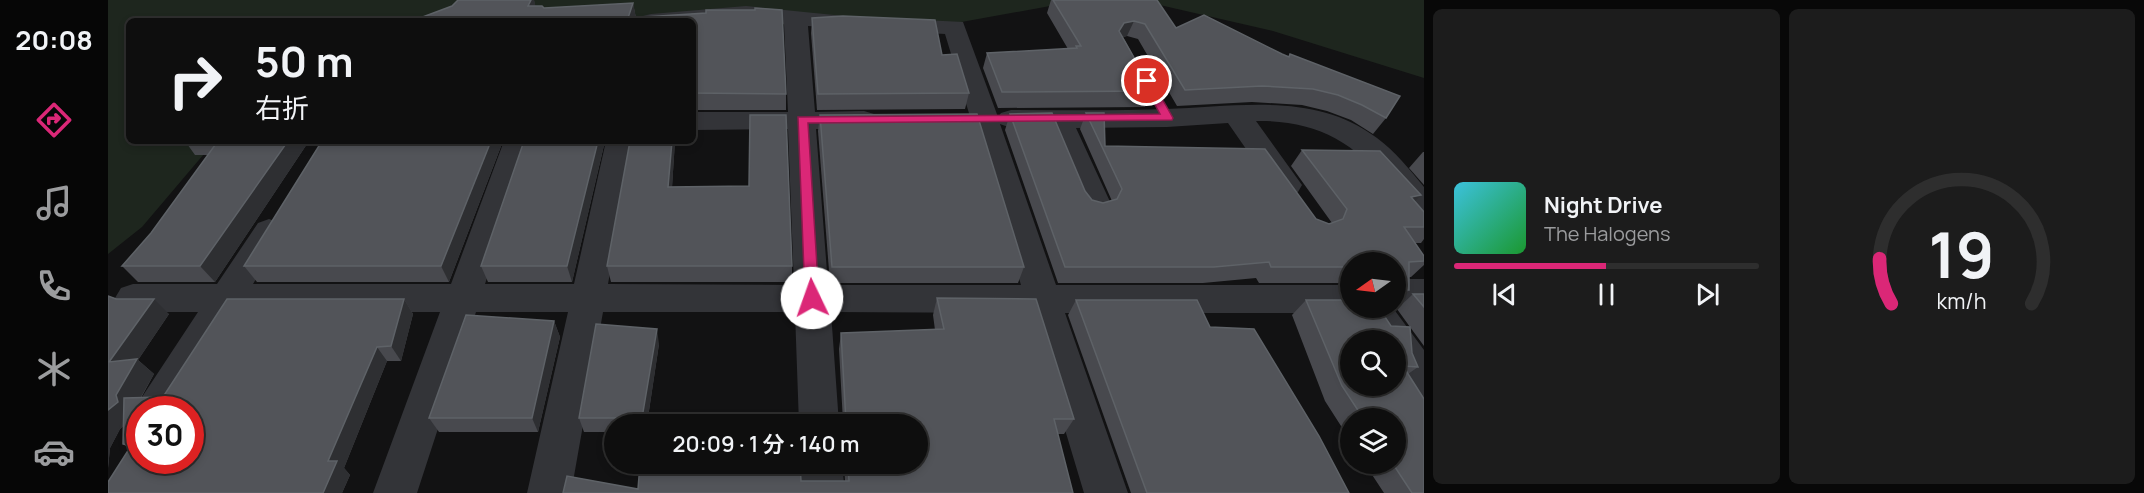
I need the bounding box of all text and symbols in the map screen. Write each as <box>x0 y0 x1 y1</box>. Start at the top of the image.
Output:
text: 20:08 <box>15 21 93 58</box>
text: 50 m <box>255 32 353 90</box>
icon: right <box>156 42 234 120</box>
pin <box>1121 55 1172 106</box>
icon: arrive <box>1130 64 1163 97</box>
text: 右折 <box>255 89 309 126</box>
icon: directions <box>33 99 75 141</box>
icon: music <box>33 182 75 224</box>
text: Night Drive <box>1544 190 1663 220</box>
text: 19 <box>1929 211 1995 297</box>
text: The Halogens <box>1544 220 1670 247</box>
north arrow <box>1340 252 1406 318</box>
map controls <box>1340 252 1406 474</box>
icon: phone <box>33 265 75 307</box>
position arrow <box>780 266 844 330</box>
icon: previous <box>1488 278 1521 311</box>
icon: pause <box>1590 278 1623 311</box>
icon: next <box>1691 278 1724 311</box>
text: km/h <box>1937 286 1987 315</box>
button: search <box>1340 330 1406 396</box>
icon: climate <box>33 348 75 390</box>
speed limit sign: 30 <box>126 396 204 474</box>
button: layers <box>1340 408 1406 474</box>
text: 20:09 · 1 分 · 140 m <box>673 429 859 459</box>
icon: car <box>33 431 75 473</box>

